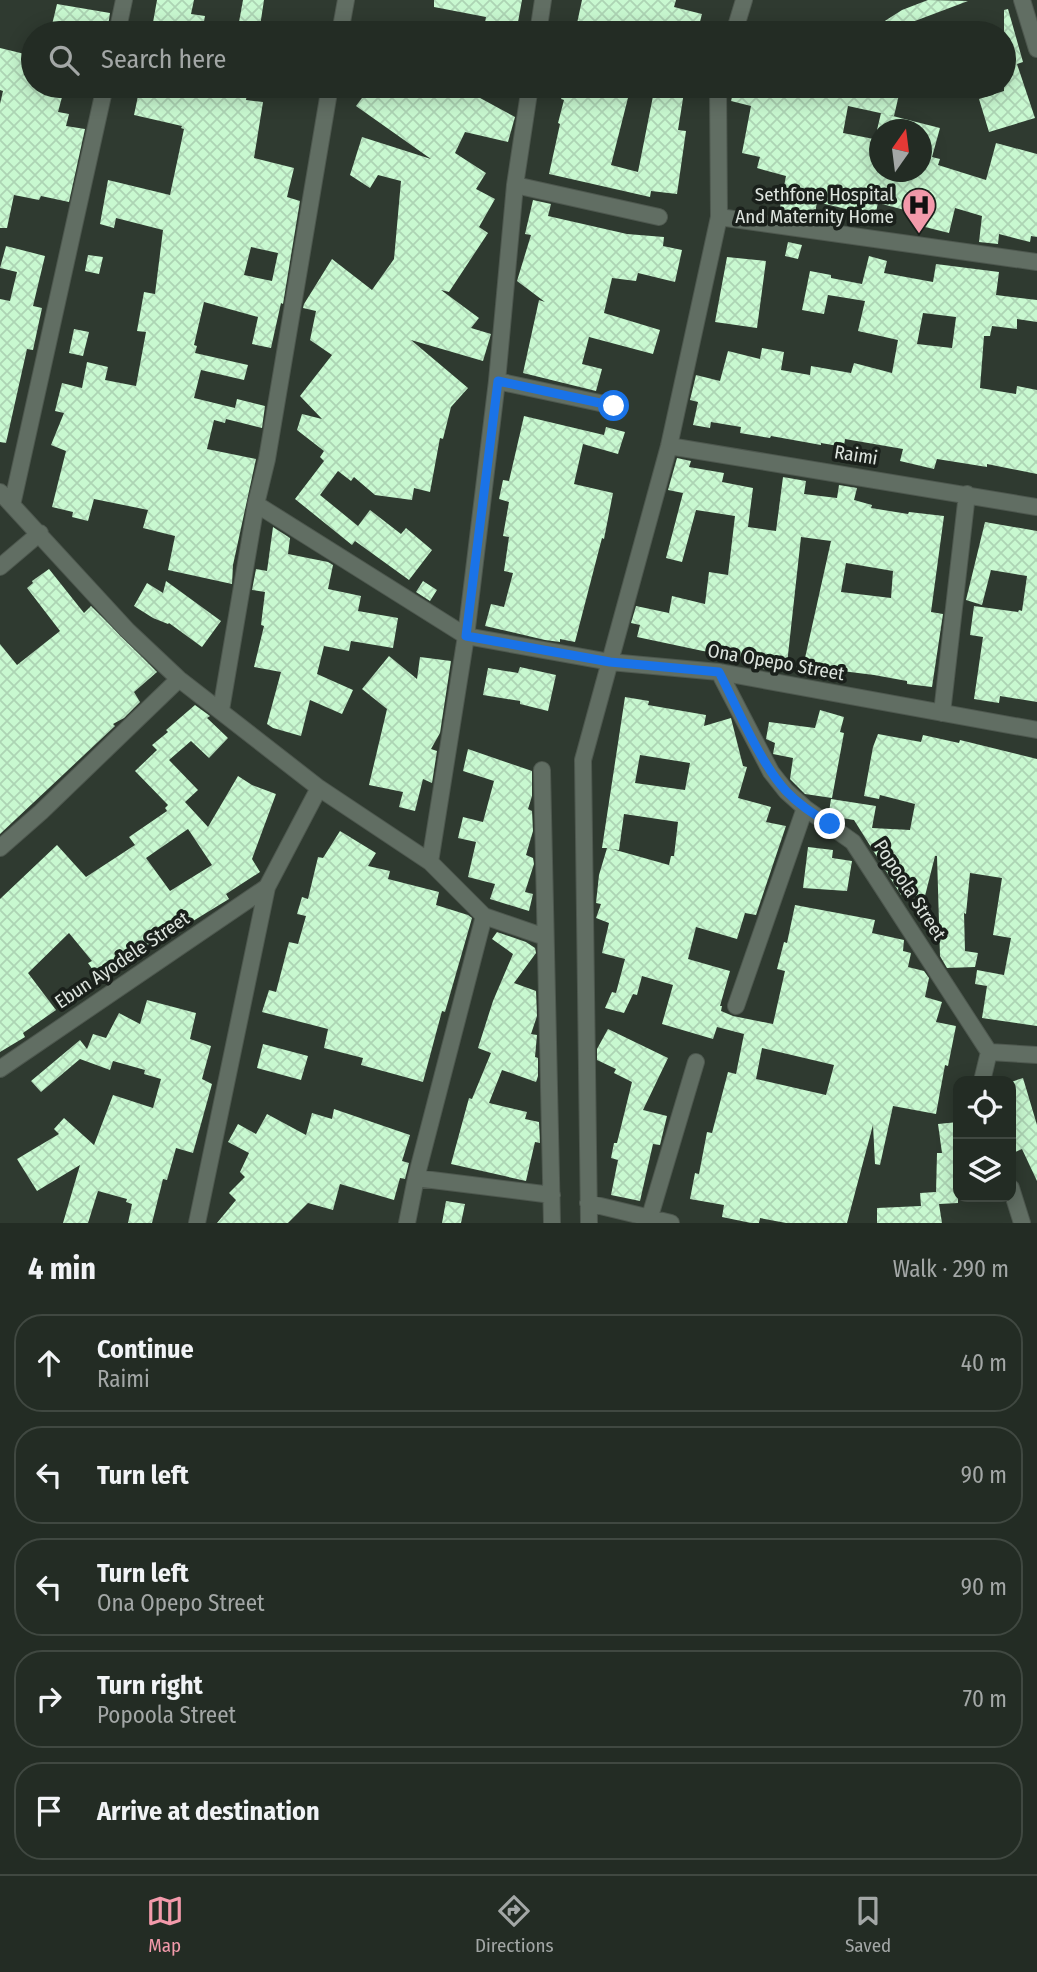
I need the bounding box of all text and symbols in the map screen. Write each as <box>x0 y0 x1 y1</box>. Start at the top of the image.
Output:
search box <box>21 21 1016 98</box>
icon: search <box>45 41 83 79</box>
text: Search here <box>101 44 226 75</box>
north arrow <box>869 119 932 182</box>
place label: Sethfone Hospital And Maternity Home <box>735 183 894 228</box>
hospital icon: Sethfone Hospital And Maternity Home <box>900 186 938 235</box>
route start <box>598 390 629 421</box>
street label: Raimi <box>833 440 879 470</box>
street label: Ona Opepo Street <box>706 639 847 685</box>
route end <box>814 808 845 839</box>
street label: Popoola Street <box>869 836 951 945</box>
street label: Ebun Ayodele Street <box>51 906 194 1013</box>
map controls <box>953 1076 1016 1202</box>
button: locate <box>953 1076 1016 1139</box>
button: layers <box>953 1139 1016 1202</box>
text: 4 min <box>28 1251 96 1287</box>
text: Walk · 290 m <box>893 1255 1009 1283</box>
text: Continue <box>97 1334 194 1365</box>
icon: ahead <box>30 1344 68 1382</box>
text: 40 m <box>961 1349 1007 1377</box>
text: Raimi <box>97 1365 150 1393</box>
icon: left <box>30 1456 68 1494</box>
text: Turn left <box>97 1460 189 1491</box>
text: 90 m <box>961 1461 1007 1489</box>
text: Turn left <box>97 1558 189 1589</box>
icon: left <box>30 1568 68 1606</box>
text: 90 m <box>961 1573 1007 1601</box>
text: Ona Opepo Street <box>97 1589 265 1617</box>
text: Turn right <box>97 1670 203 1701</box>
icon: right <box>30 1680 68 1718</box>
text: 70 m <box>963 1685 1007 1713</box>
text: Popoola Street <box>97 1701 236 1729</box>
icon: arrive <box>30 1792 68 1830</box>
text: Arrive at destination <box>97 1796 320 1827</box>
tab: Map <box>146 1892 184 1957</box>
tab: Directions <box>475 1892 554 1957</box>
tab: Saved <box>845 1892 891 1957</box>

